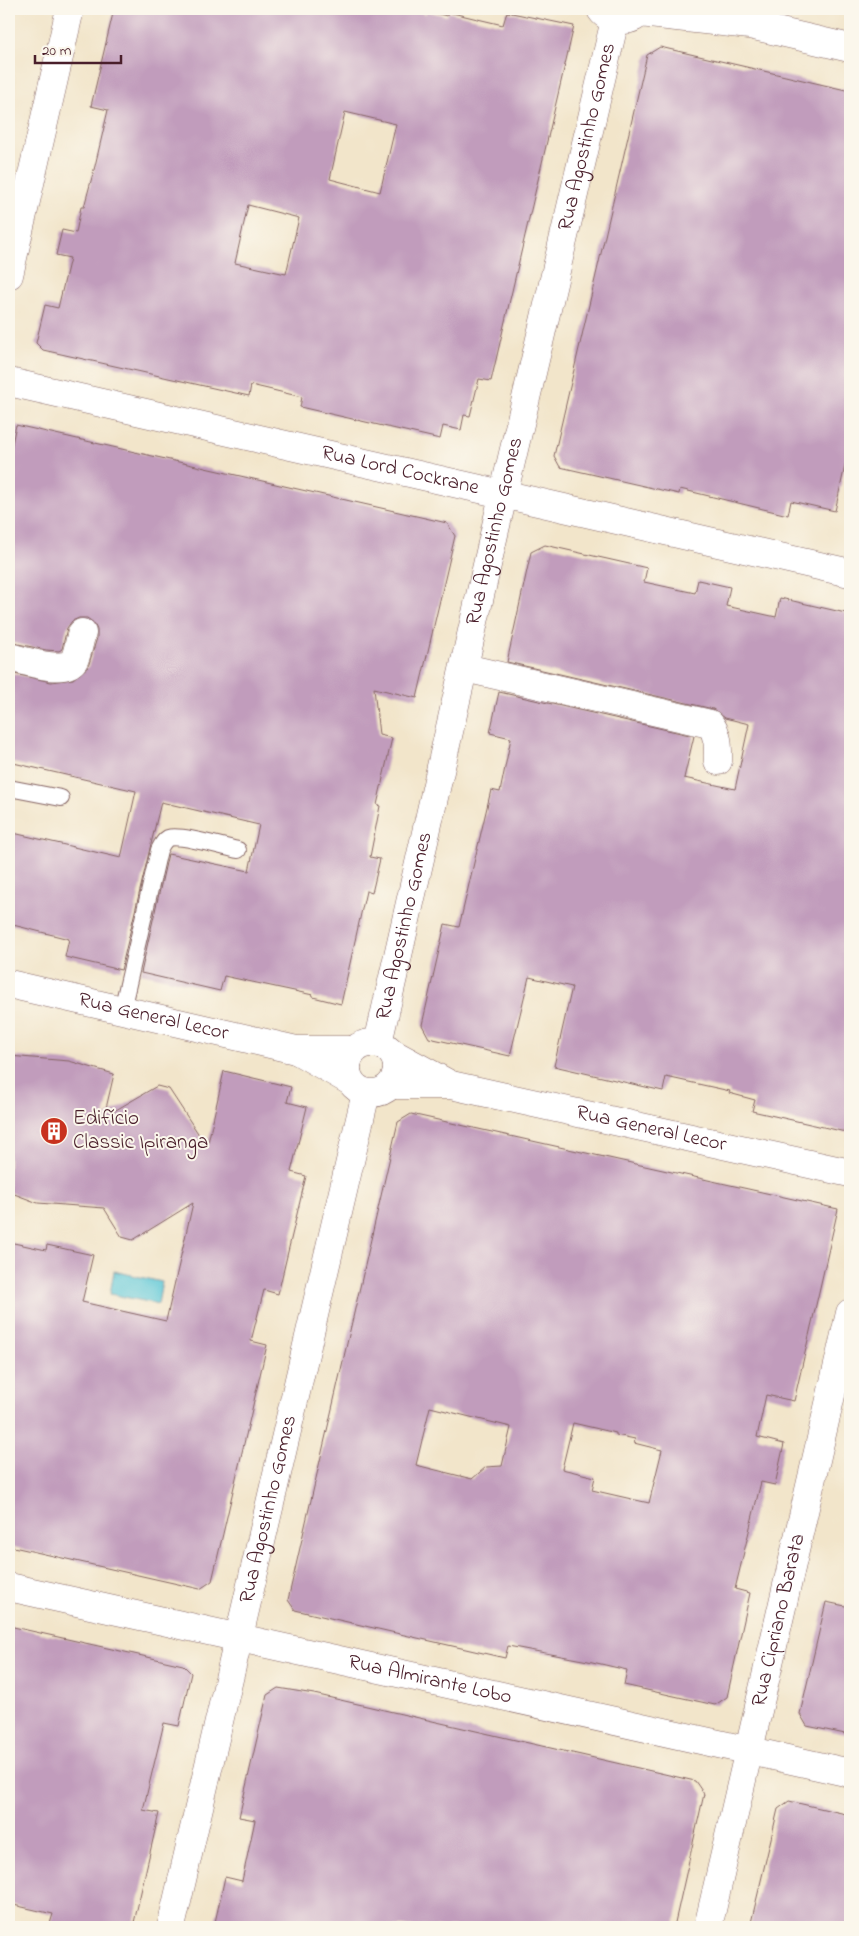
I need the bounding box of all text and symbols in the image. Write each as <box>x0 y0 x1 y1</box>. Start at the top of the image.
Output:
scale bar <box>35 32 121 64</box>
text: 20 m <box>42 40 72 62</box>
street label: Rua Agostinho Gomes <box>551 40 624 234</box>
street label: Rua Agostinho Gomes <box>459 434 531 628</box>
street label: Rua Lord Cockrane <box>318 438 482 503</box>
street label: Rua Agostinho Gomes <box>369 829 441 1023</box>
street label: Rua General Lecor <box>75 985 232 1049</box>
street label: Rua General Lecor <box>573 1098 730 1160</box>
place label: Edifício Classic Ipiranga <box>73 1104 208 1160</box>
building icon: Edifício Classic Ipiranga <box>39 1116 69 1146</box>
street label: Rua Agostinho Gomes <box>232 1412 305 1606</box>
street label: Rua Cipriano Barata <box>744 1531 814 1710</box>
street label: Rua Almirante Lobo <box>345 1647 515 1713</box>

